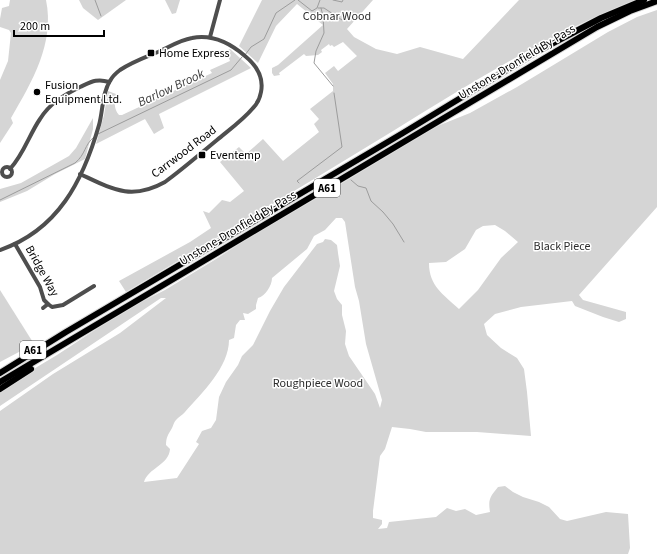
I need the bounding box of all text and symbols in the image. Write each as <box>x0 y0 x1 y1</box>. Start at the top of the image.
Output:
park label: Cobnar Wood <box>303 8 371 25</box>
scale bar <box>14 12 104 38</box>
text: 200 m <box>20 18 50 35</box>
street label: Unstone-Dronfield By-Pass <box>455 20 579 104</box>
place label: Home Express <box>159 45 230 62</box>
marker: Home Express <box>146 48 156 58</box>
water label: Barlow Brook <box>135 64 208 111</box>
place label: Fusion Equipment Ltd. <box>45 77 122 108</box>
marker: Fusion Equipment Ltd. <box>32 87 42 97</box>
street label: Carrwood Road <box>148 122 220 182</box>
place label: Eventemp <box>210 147 261 164</box>
marker: Eventemp <box>197 150 207 160</box>
road number: A61 <box>314 179 340 197</box>
street label: Unstone-Dronfield By-Pass <box>176 186 300 270</box>
park label: Black Piece <box>534 238 590 255</box>
street label: Bridge Way <box>21 242 63 300</box>
road number: A61 <box>20 341 46 359</box>
park label: Roughpiece Wood <box>273 375 363 392</box>

